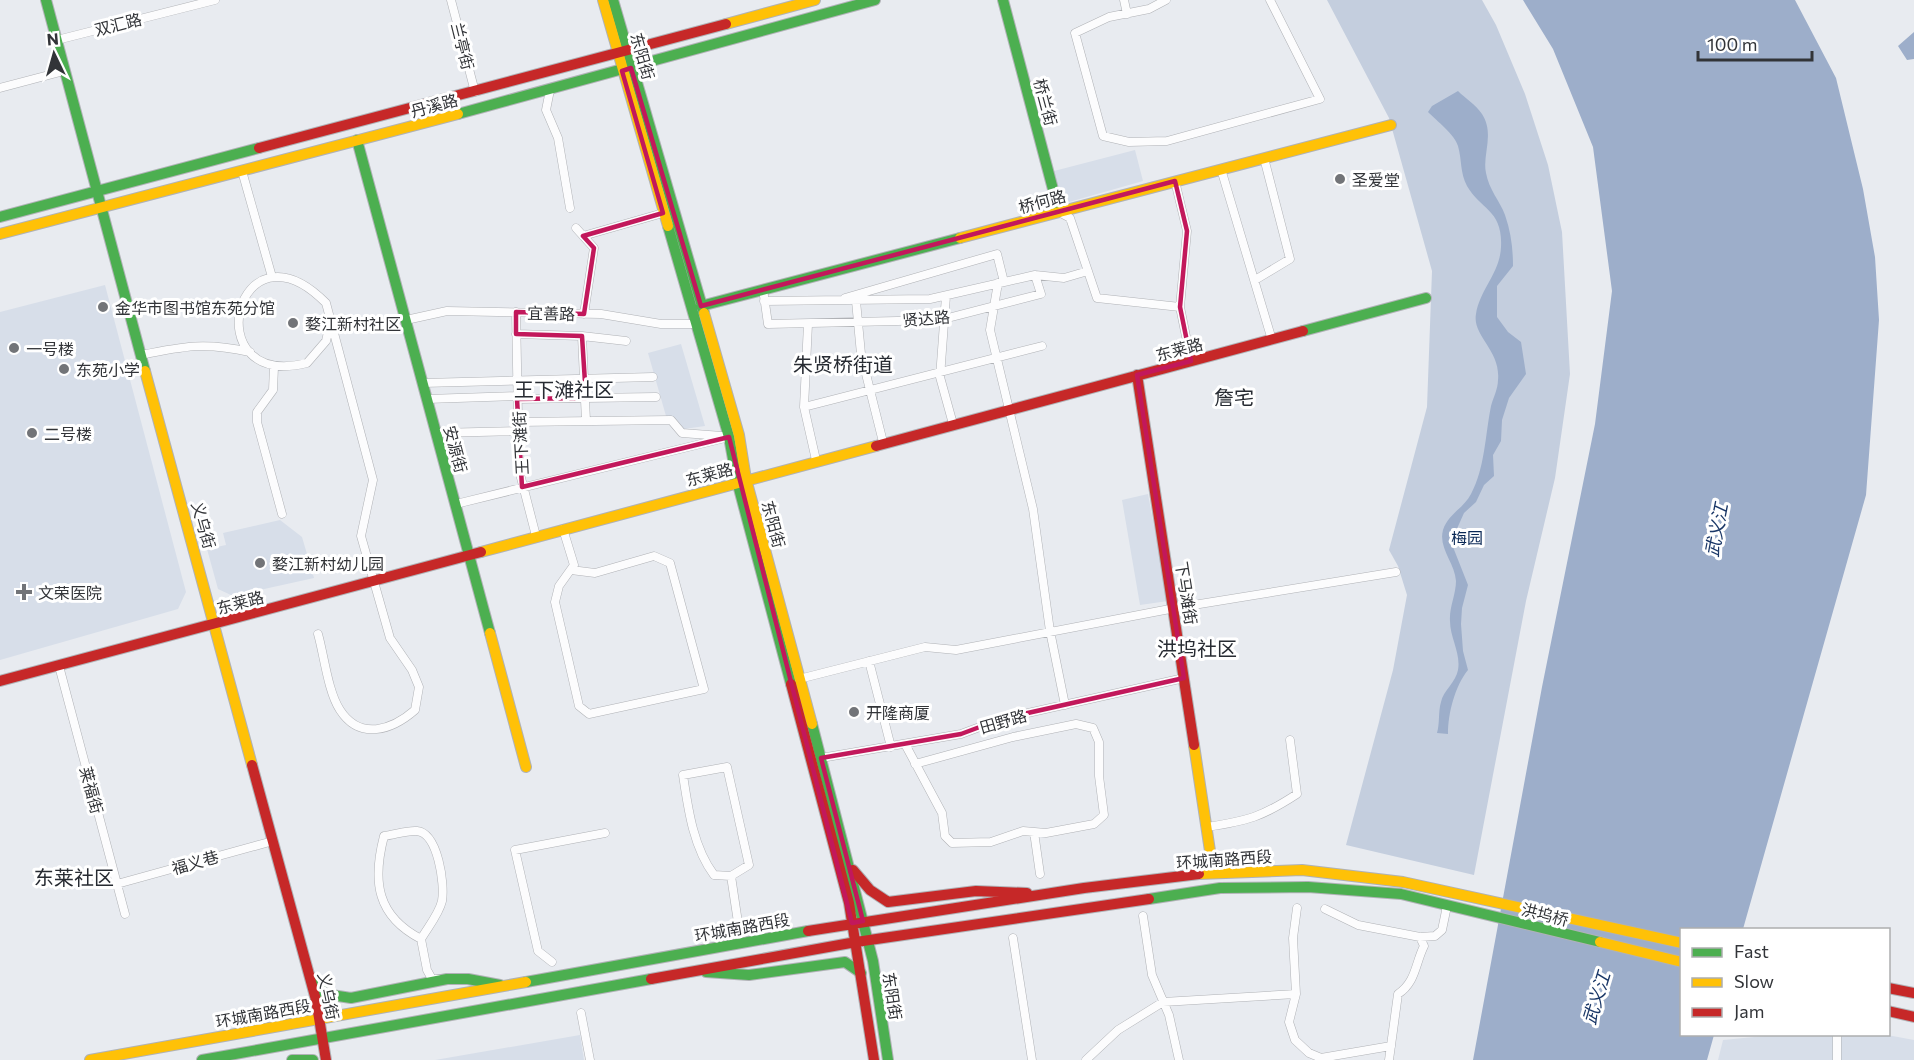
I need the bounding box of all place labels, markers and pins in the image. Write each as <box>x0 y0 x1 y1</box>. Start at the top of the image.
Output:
place label: 圣爱堂 <box>1352 170 1400 189</box>
marker: 圣爱堂 <box>1333 172 1347 186</box>
place label: 金华市图书馆东苑分馆 <box>115 298 275 317</box>
marker: 金华市图书馆东苑分馆 <box>96 300 110 314</box>
place label: 婺江新村社区 <box>305 314 401 333</box>
marker: 婺江新村社区 <box>286 316 300 330</box>
place label: 一号楼 <box>26 339 74 358</box>
marker: 一号楼 <box>7 341 21 355</box>
place label: 东苑小学 <box>76 360 140 379</box>
marker: 东苑小学 <box>57 362 71 376</box>
place label: 二号楼 <box>44 424 92 443</box>
marker: 二号楼 <box>25 426 39 440</box>
place label: 婺江新村幼儿园 <box>272 554 384 573</box>
marker: 婺江新村幼儿园 <box>253 556 267 570</box>
marker: 文荣医院 <box>15 583 33 601</box>
place label: 文荣医院 <box>38 583 102 602</box>
place label: 开隆商厦 <box>866 703 930 722</box>
marker: 开隆商厦 <box>847 705 861 719</box>

